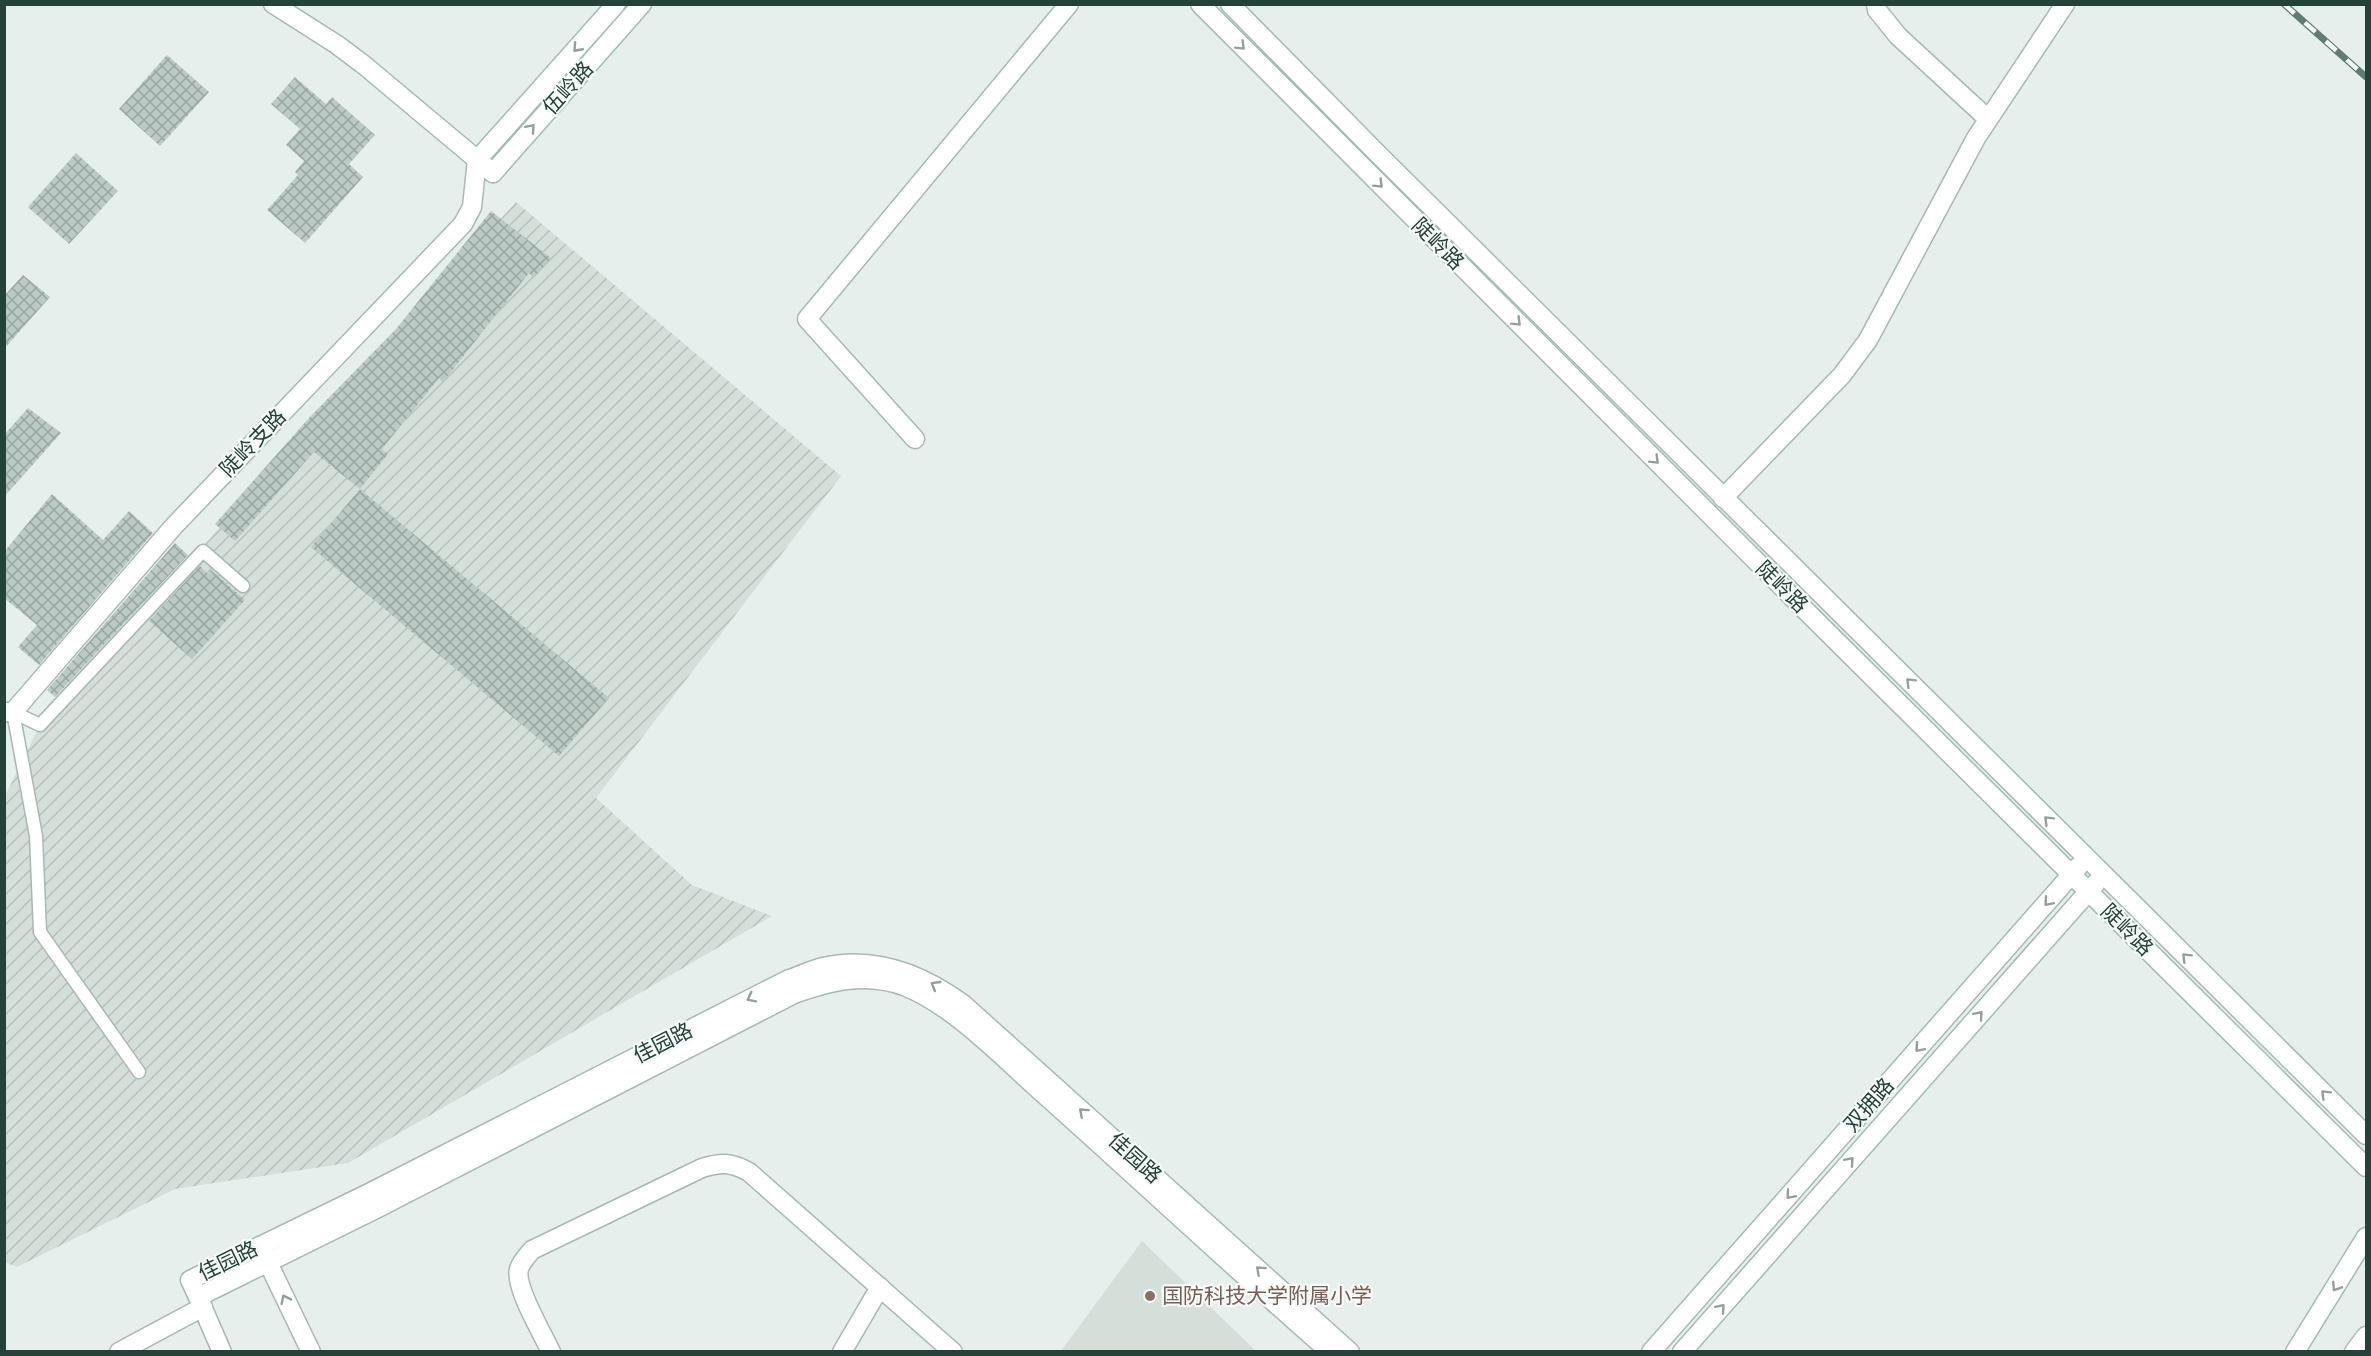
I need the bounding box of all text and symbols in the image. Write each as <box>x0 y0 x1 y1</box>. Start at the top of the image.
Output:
one-way arrow <box>1234 39 1245 50</box>
one-way arrow <box>573 41 584 52</box>
street label: 伍岭路 <box>537 55 599 120</box>
one-way arrow <box>524 125 535 135</box>
one-way arrow <box>1371 177 1382 188</box>
street label: 陡岭路 <box>1407 212 1470 275</box>
one-way arrow <box>1510 315 1521 326</box>
street label: 陡岭支路 <box>214 403 292 482</box>
one-way arrow <box>1648 453 1658 464</box>
street label: 陡岭路 <box>1751 555 1814 618</box>
one-way arrow <box>1906 678 1916 689</box>
one-way arrow <box>2044 816 2055 826</box>
one-way arrow <box>2044 895 2055 906</box>
street label: 陡岭路 <box>2096 898 2159 961</box>
one-way arrow <box>2182 954 2193 965</box>
one-way arrow <box>931 981 941 993</box>
one-way arrow <box>747 991 758 1003</box>
one-way arrow <box>1972 1011 1983 1022</box>
street label: 佳园路 <box>629 1016 697 1069</box>
one-way arrow <box>1915 1041 1926 1052</box>
street label: 双拥路 <box>1838 1072 1899 1137</box>
one-way arrow <box>2321 1091 2332 1102</box>
one-way arrow <box>1079 1108 1090 1119</box>
street label: 佳园路 <box>1103 1127 1168 1189</box>
one-way arrow <box>1843 1158 1854 1168</box>
one-way arrow <box>1786 1188 1797 1198</box>
street label: 佳园路 <box>194 1235 262 1286</box>
one-way arrow <box>1256 1266 1267 1277</box>
one-way arrow <box>2332 1280 2343 1291</box>
place label: 国防科技大学附属小学 <box>1162 1282 1372 1309</box>
marker: 国防科技大学附属小学 <box>1143 1289 1157 1303</box>
one-way arrow <box>280 1295 292 1306</box>
one-way arrow <box>1713 1304 1724 1315</box>

